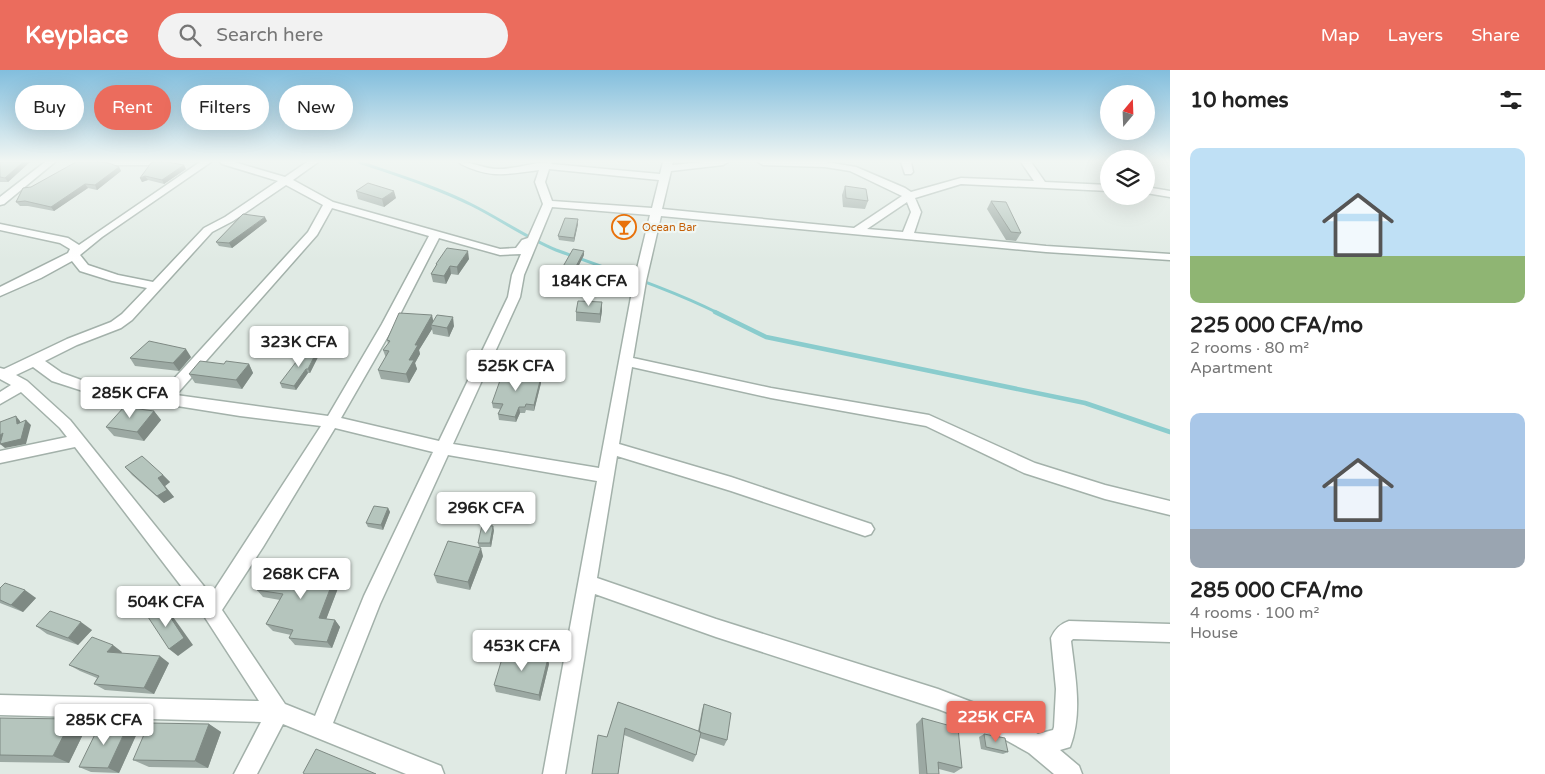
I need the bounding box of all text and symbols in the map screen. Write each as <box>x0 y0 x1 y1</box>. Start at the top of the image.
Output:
search box <box>158 13 508 58</box>
text: Keyplace <box>25 21 128 50</box>
icon: search <box>176 21 204 49</box>
text: Search here <box>216 24 323 46</box>
text: Map <box>1321 24 1360 46</box>
text: Layers <box>1388 24 1443 46</box>
text: Share <box>1471 24 1520 46</box>
chip: Buy <box>15 85 84 130</box>
chip: Rent <box>94 85 171 130</box>
chip: Filters <box>181 85 269 130</box>
chip: New <box>279 85 353 130</box>
north arrow <box>1100 85 1155 140</box>
map controls <box>1100 85 1155 205</box>
icon: filters <box>1497 86 1525 114</box>
text: 10 homes <box>1190 88 1289 113</box>
button: layers <box>1100 150 1155 205</box>
icon: home <box>1313 180 1403 270</box>
bar icon: Ocean Bar <box>611 214 637 240</box>
place label: Ocean Bar <box>642 221 697 234</box>
pin: 184K CFA <box>537 264 641 307</box>
text: 184K CFA <box>551 271 627 291</box>
text: 225 000 CFA/mo <box>1190 313 1363 338</box>
pin: 323K CFA <box>247 326 351 368</box>
text: 323K CFA <box>261 332 337 352</box>
text: 2 rooms · 80 m² <box>1190 338 1309 358</box>
pin: 525K CFA <box>464 350 568 392</box>
text: 525K CFA <box>478 356 554 376</box>
text: Apartment <box>1190 358 1273 378</box>
pin: 285K CFA <box>78 376 182 419</box>
text: 285K CFA <box>92 383 168 403</box>
icon: home <box>1313 445 1403 535</box>
pin: 296K CFA <box>434 492 538 534</box>
text: 296K CFA <box>448 498 524 518</box>
pin: 268K CFA <box>249 558 353 600</box>
text: 268K CFA <box>263 564 339 584</box>
text: 285 000 CFA/mo <box>1190 578 1363 603</box>
pin: 504K CFA <box>114 586 218 628</box>
text: 504K CFA <box>128 592 204 612</box>
text: 4 rooms · 100 m² <box>1190 603 1319 623</box>
text: House <box>1190 623 1238 643</box>
pin: 453K CFA <box>470 630 574 672</box>
text: 453K CFA <box>484 636 560 656</box>
pin: 225K CFA <box>944 700 1048 743</box>
pin: 285K CFA <box>52 704 156 746</box>
text: 225K CFA <box>958 707 1034 727</box>
text: 285K CFA <box>66 710 142 730</box>

